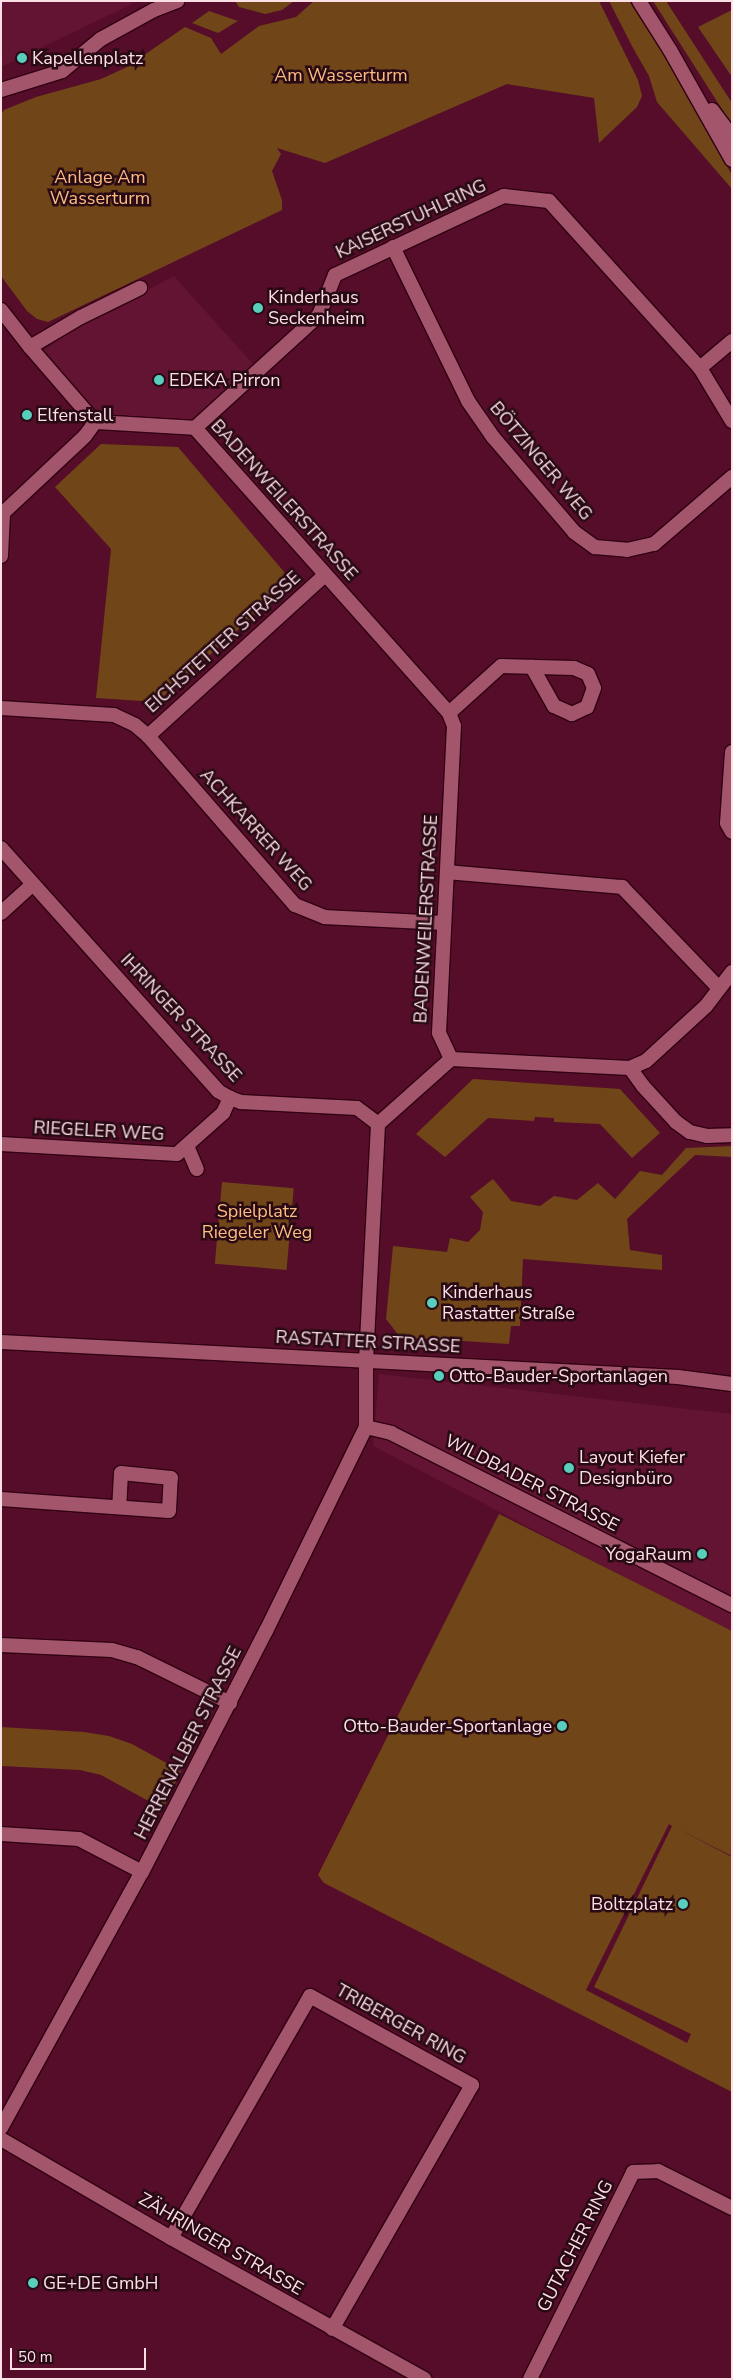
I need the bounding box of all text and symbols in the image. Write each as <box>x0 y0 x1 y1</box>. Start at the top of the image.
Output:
place label: Kapellenplatz <box>32 47 143 69</box>
marker: Kapellenplatz <box>16 52 28 64</box>
park label: Am Wasserturm <box>274 64 408 86</box>
park label: Anlage Am Wasserturm <box>50 167 150 210</box>
street label: KAISERSTUHLRING <box>332 175 490 263</box>
place label: Kinderhaus Seckenheim <box>268 287 365 330</box>
marker: Kinderhaus Seckenheim <box>252 302 264 314</box>
place label: EDEKA Pirron <box>169 369 280 391</box>
marker: EDEKA Pirron <box>153 374 165 386</box>
street label: BÖTZINGER WEG <box>485 397 597 525</box>
place label: Elfenstall <box>37 404 113 426</box>
marker: Elfenstall <box>21 409 33 421</box>
street label: BADENWEILERSTRASSE <box>206 415 362 585</box>
street label: EICHSTETTER STRASSE <box>141 567 305 717</box>
street label: ACHKARRER WEG <box>195 764 317 896</box>
street label: BADENWEILERSTRASSE <box>410 814 442 1024</box>
street label: IHRINGER STRASSE <box>116 949 246 1087</box>
street label: RIEGELER WEG <box>33 1117 165 1145</box>
park label: Spielplatz Riegeler Weg <box>202 1201 312 1244</box>
place label: Kinderhaus Rastatter Straße <box>442 1282 575 1325</box>
marker: Kinderhaus Rastatter Straße <box>426 1297 438 1309</box>
street label: RASTATTER STRASSE <box>275 1326 461 1358</box>
place label: Otto-Bauder-Sportanlagen <box>449 1365 668 1387</box>
marker: Otto-Bauder-Sportanlagen <box>433 1370 445 1382</box>
street label: WILDBADER STRASSE <box>441 1430 623 1536</box>
place label: Layout Kiefer Designbüro <box>579 1447 685 1490</box>
marker: Layout Kiefer Designbüro <box>563 1462 575 1474</box>
place label: YogaRaum <box>606 1543 692 1565</box>
marker: YogaRaum <box>696 1548 708 1560</box>
street label: HERRENALBER STRASSE <box>130 1643 246 1843</box>
place label: Otto-Bauder-Sportanlage <box>343 1715 552 1737</box>
marker: Otto-Bauder-Sportanlage <box>556 1720 568 1732</box>
place label: Boltzplatz <box>591 1893 673 1915</box>
marker: Boltzplatz <box>677 1898 689 1910</box>
street label: TRIBERGER RING <box>332 1979 470 2069</box>
street label: GUTACHER RING <box>533 2177 617 2315</box>
street label: ZÄHRINGER STRASSE <box>135 2188 307 2300</box>
place label: GE+DE GmbH <box>43 2272 159 2294</box>
marker: GE+DE GmbH <box>27 2277 39 2289</box>
scale bar <box>12 2338 149 2370</box>
text: 50 m <box>18 2347 53 2367</box>

